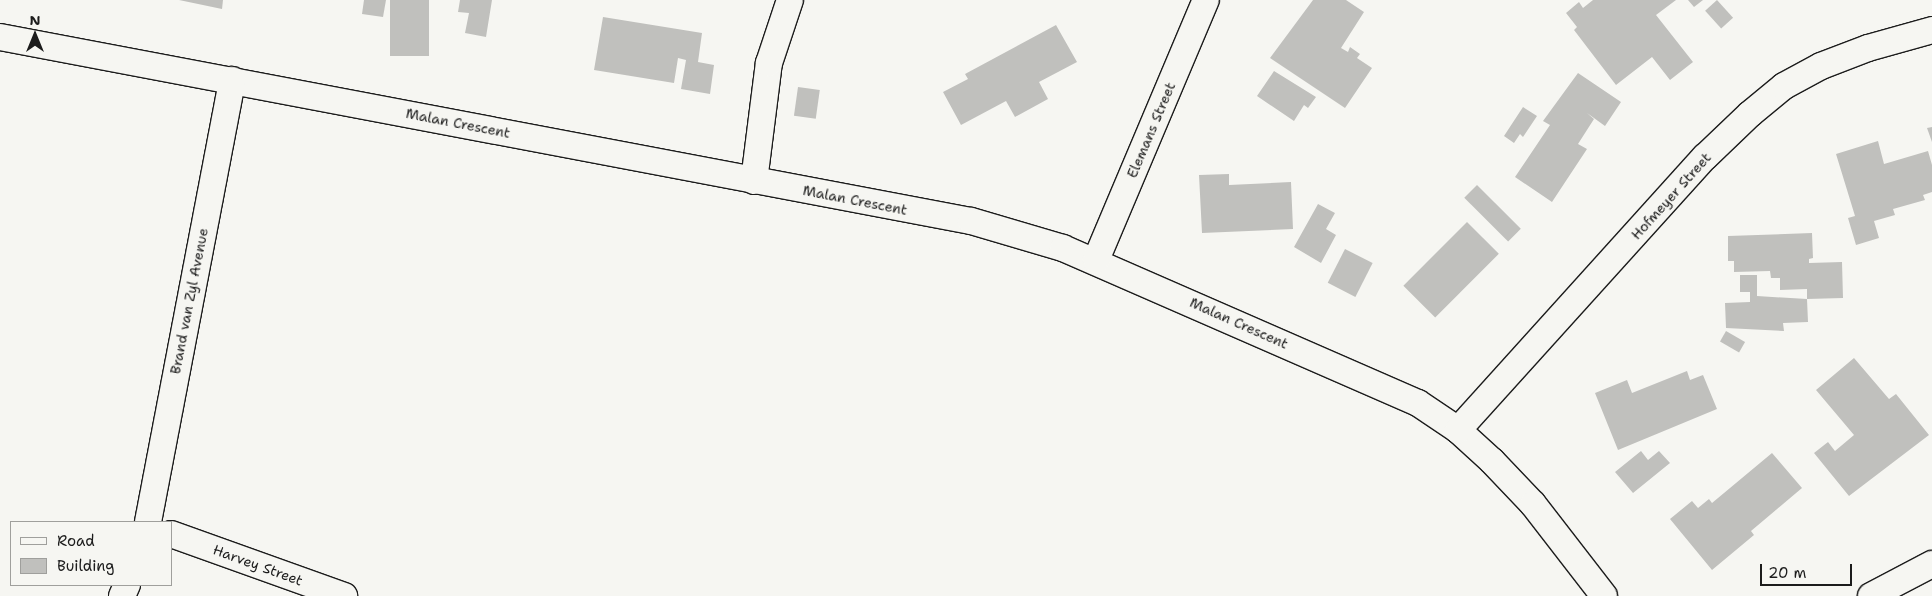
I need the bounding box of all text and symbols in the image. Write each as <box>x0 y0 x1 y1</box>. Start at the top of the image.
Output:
north arrow <box>10 10 60 60</box>
text: N <box>29 11 41 29</box>
street label: Elemans Street <box>1123 80 1179 180</box>
street label: Malan Crescent <box>404 105 512 141</box>
street label: Hofmeyer Street <box>1628 149 1714 243</box>
street label: Malan Crescent <box>801 182 909 218</box>
street label: Brand van Zyl Avenue <box>167 227 211 375</box>
street label: Malan Crescent <box>1187 294 1291 352</box>
legend <box>10 521 172 586</box>
text: Road <box>57 531 95 551</box>
street label: Harvey Street <box>211 541 305 589</box>
scale bar <box>1762 554 1854 586</box>
text: Building <box>57 556 114 576</box>
text: 20 m <box>1768 563 1807 583</box>

